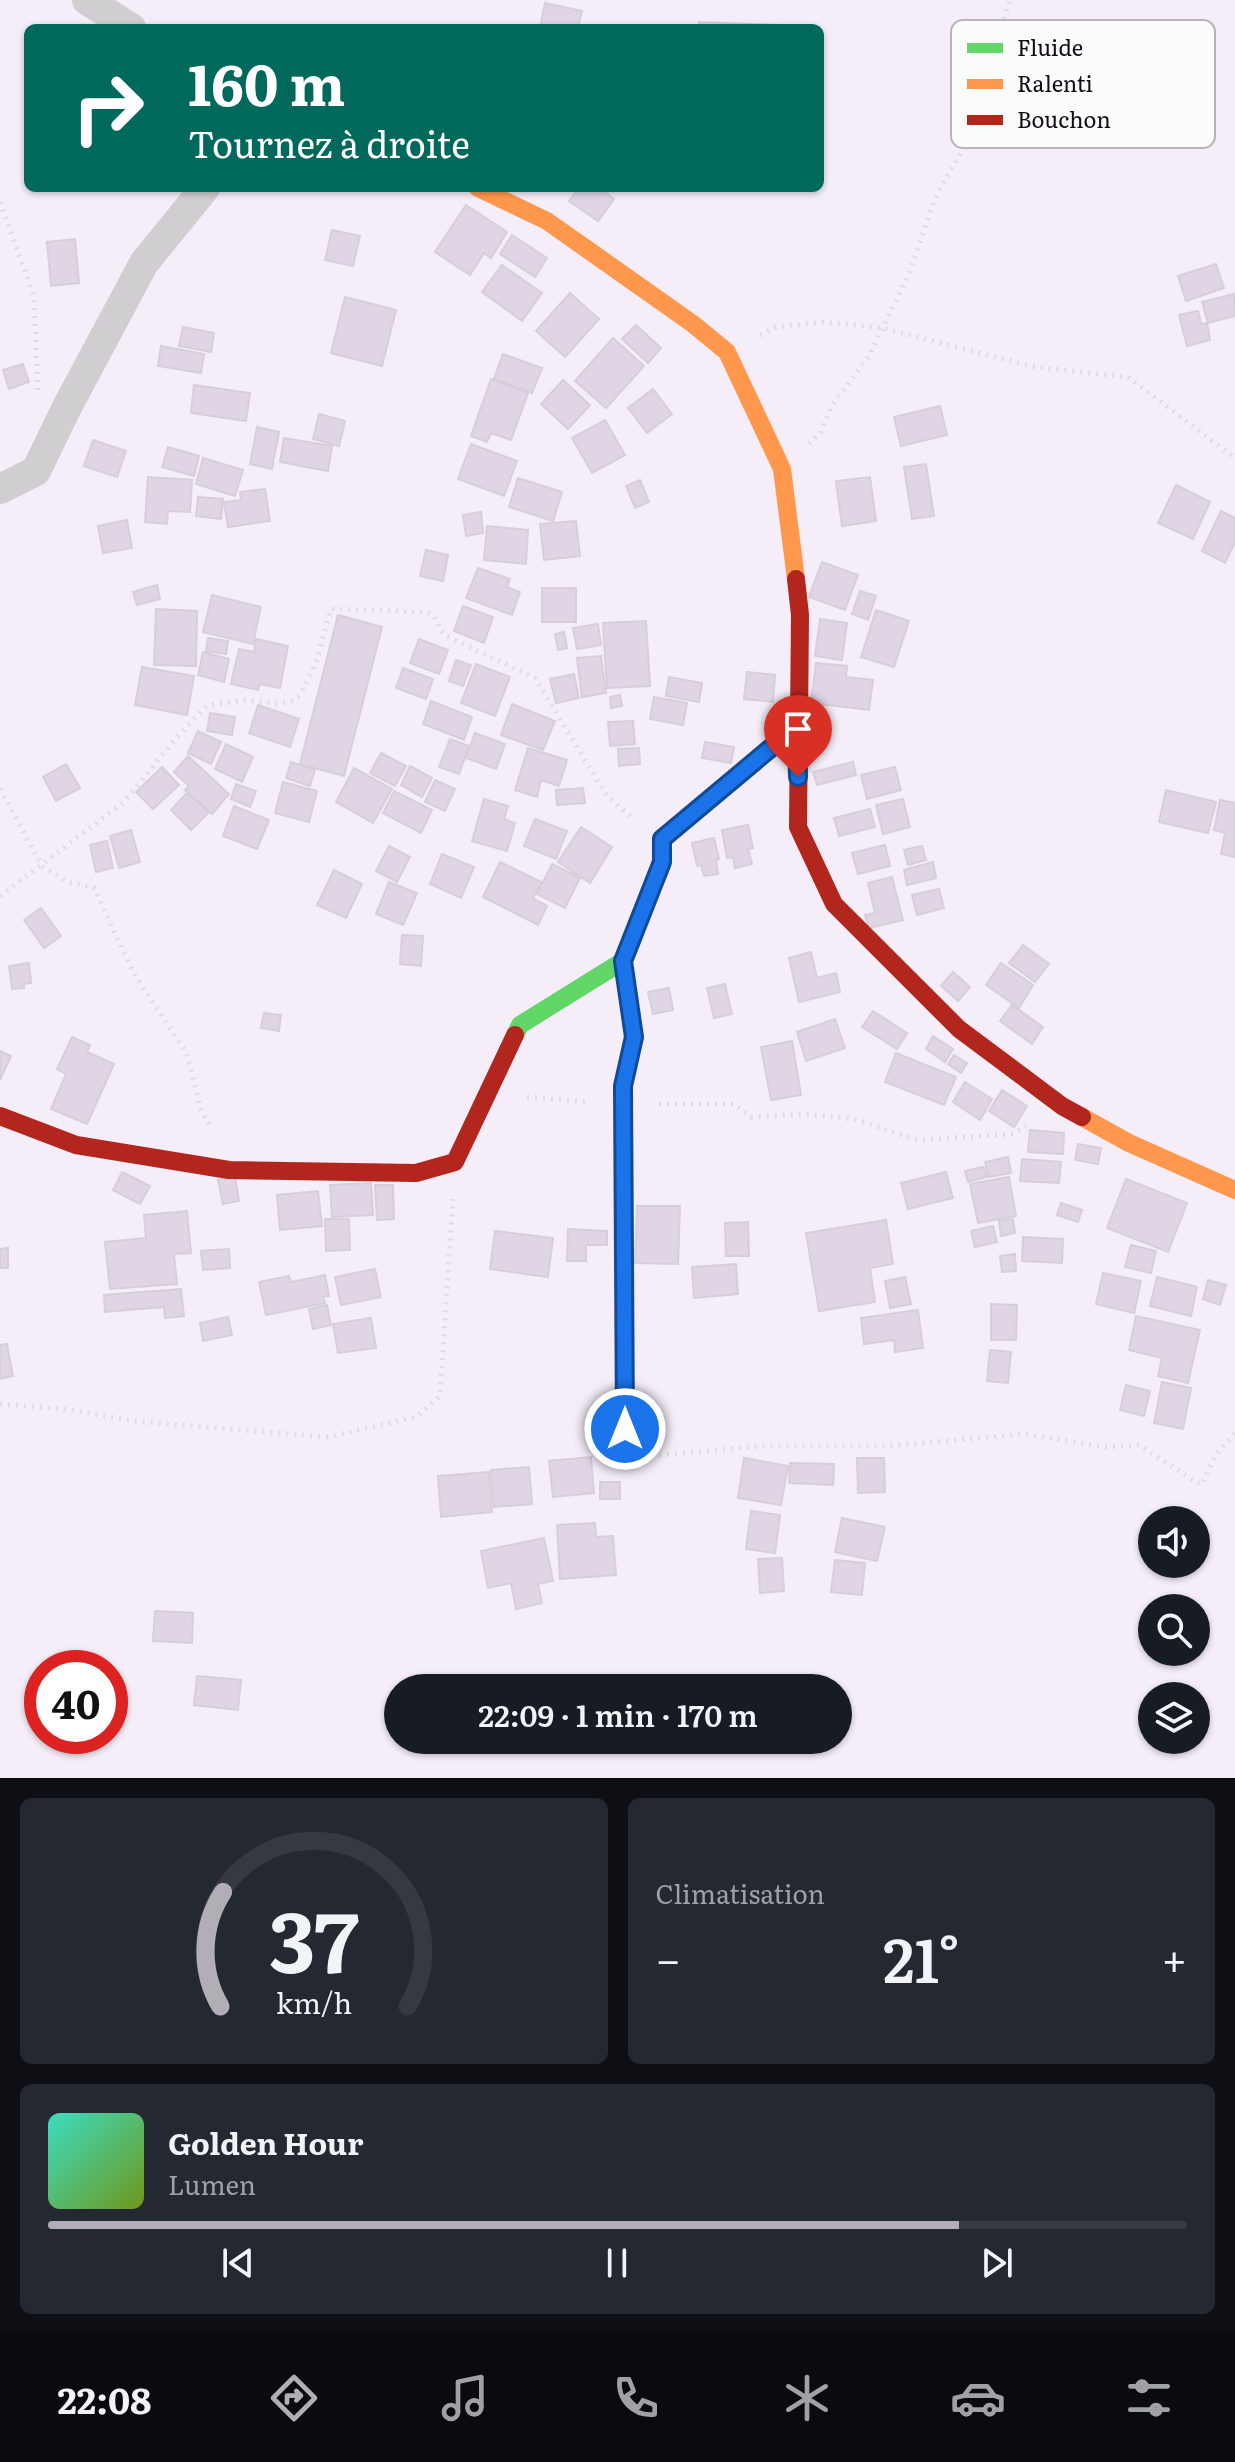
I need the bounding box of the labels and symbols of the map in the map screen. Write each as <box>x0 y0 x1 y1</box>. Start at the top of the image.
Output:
legend <box>951 20 1215 148</box>
text: Fluide <box>1017 30 1083 63</box>
text: Ralenti <box>1017 66 1093 99</box>
text: Bouchon <box>1017 102 1111 135</box>
pin <box>764 695 832 777</box>
position arrow <box>583 1387 667 1471</box>
speed limit sign: 40 <box>24 1650 128 1754</box>

